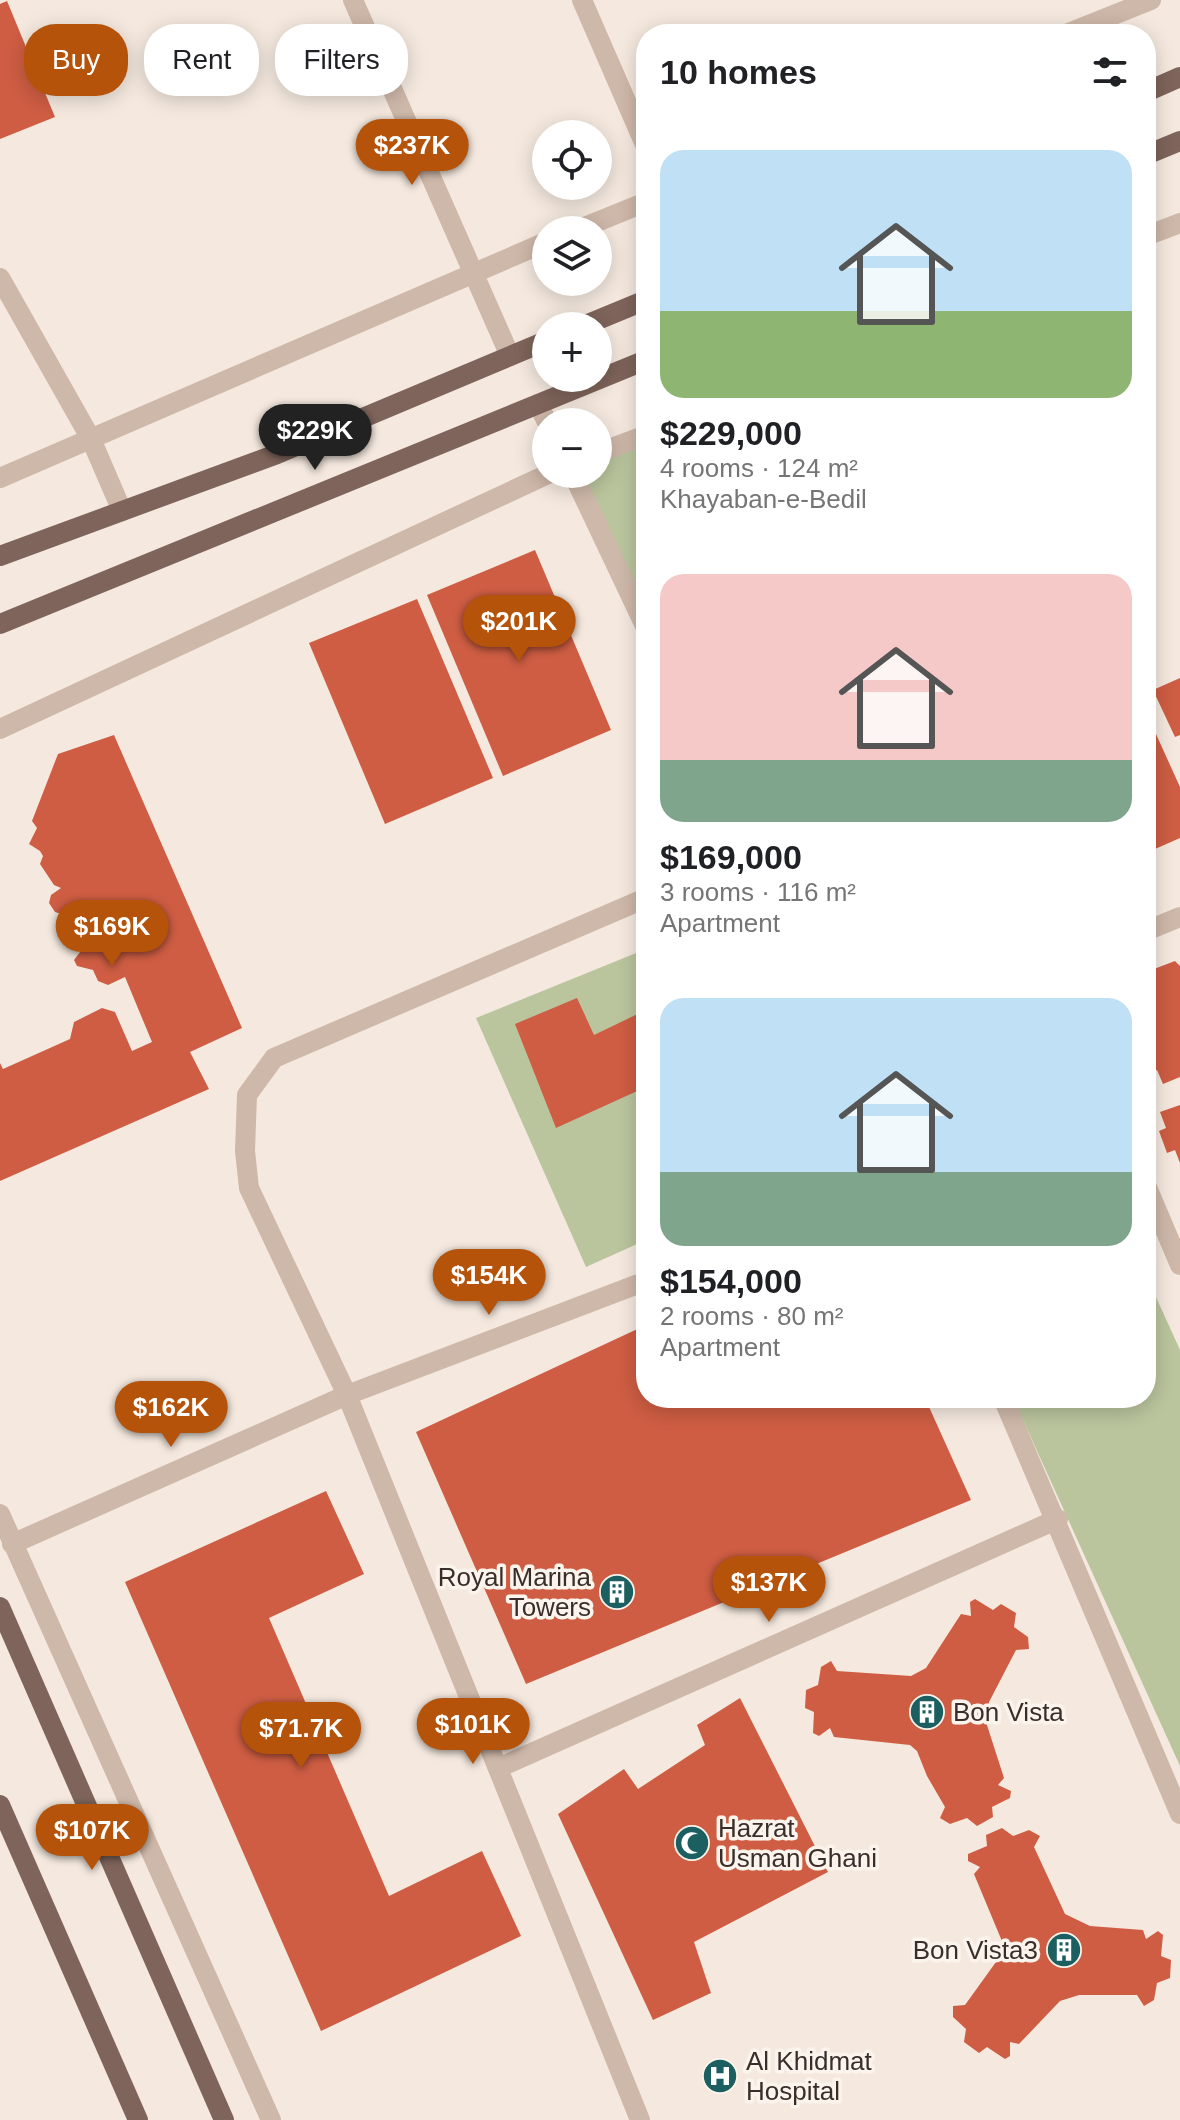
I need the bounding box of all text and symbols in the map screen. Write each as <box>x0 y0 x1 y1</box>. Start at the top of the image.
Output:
chip: Buy <box>24 24 128 96</box>
chip: Rent <box>144 24 259 96</box>
chip: Filters <box>275 24 408 96</box>
icon: filters <box>1088 50 1132 94</box>
text: 10 homes <box>660 53 817 91</box>
pin: $237K <box>356 119 468 187</box>
map controls <box>532 120 612 488</box>
button: locate <box>532 120 612 200</box>
text: $237K <box>374 130 450 160</box>
icon: home <box>824 202 968 346</box>
button: layers <box>532 216 612 296</box>
button: + <box>532 312 612 392</box>
pin: $229K <box>259 404 371 472</box>
button: − <box>532 408 612 488</box>
text: $229,000 <box>660 414 802 452</box>
text: $229K <box>277 415 353 445</box>
text: 4 rooms · 124 m² <box>660 453 858 483</box>
text: Khayaban-e-Bedil <box>660 484 867 514</box>
pin: $201K <box>463 595 575 663</box>
text: $201K <box>481 606 557 636</box>
icon: home <box>824 626 968 770</box>
text: $169,000 <box>660 838 802 876</box>
text: 3 rooms · 116 m² <box>660 877 856 907</box>
pin: $169K <box>56 900 168 968</box>
text: Apartment <box>660 908 780 938</box>
text: $169K <box>74 911 150 941</box>
icon: home <box>824 1050 968 1194</box>
pin: $154K <box>433 1249 545 1317</box>
text: $154K <box>451 1260 527 1290</box>
text: $154,000 <box>660 1262 802 1300</box>
text: 2 rooms · 80 m² <box>660 1301 844 1331</box>
text: Apartment <box>660 1332 780 1362</box>
pin: $162K <box>115 1381 227 1449</box>
text: $162K <box>133 1392 209 1422</box>
pin: $137K <box>713 1556 825 1624</box>
place label: Royal Marina Towers <box>438 1562 592 1622</box>
text: $137K <box>731 1567 807 1597</box>
building icon: Royal Marina Towers <box>598 1573 636 1611</box>
building icon: Bon Vista <box>908 1693 946 1731</box>
place label: Bon Vista <box>953 1697 1064 1727</box>
pin: $101K <box>417 1698 529 1766</box>
pin: $71.7K <box>236 1702 366 1770</box>
text: $101K <box>435 1709 511 1739</box>
text: $71.7K <box>259 1713 343 1743</box>
pin: $107K <box>36 1804 148 1872</box>
place label: Hazrat Usman Ghani <box>718 1813 877 1873</box>
text: $107K <box>54 1815 130 1845</box>
mosque icon: Hazrat Usman Ghani <box>673 1824 711 1862</box>
building icon: Bon Vista3 <box>1045 1931 1083 1969</box>
place label: Bon Vista3 <box>913 1935 1038 1965</box>
place label: Al Khidmat Hospital <box>746 2046 872 2106</box>
hospital icon: Al Khidmat Hospital <box>701 2057 739 2095</box>

